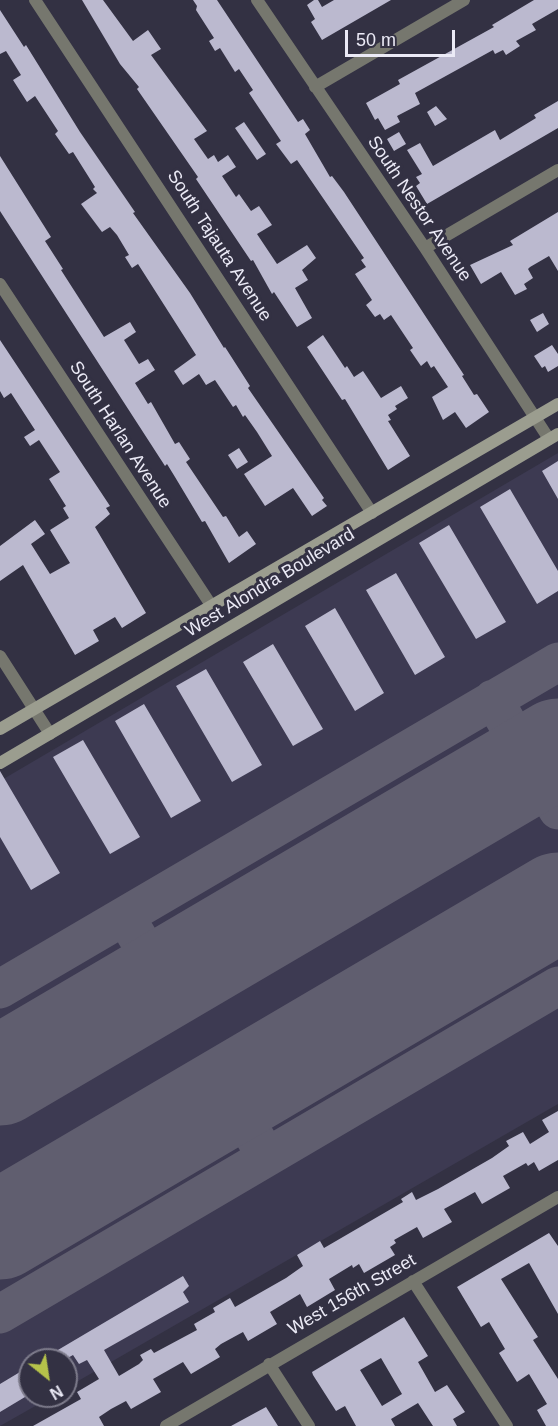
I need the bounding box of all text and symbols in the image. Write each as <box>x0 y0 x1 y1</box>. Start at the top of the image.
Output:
scale bar <box>348 18 458 56</box>
text: 50 m <box>356 30 396 50</box>
street label: South Nestor Avenue <box>362 132 476 286</box>
street label: South Tajauta Avenue <box>162 166 276 326</box>
street label: South Harlan Avenue <box>64 358 176 512</box>
street label: West Alondra Boulevard <box>181 524 359 642</box>
street label: West 156th Street <box>284 1250 420 1340</box>
north arrow <box>18 1348 78 1408</box>
text: N <box>47 1382 66 1403</box>

